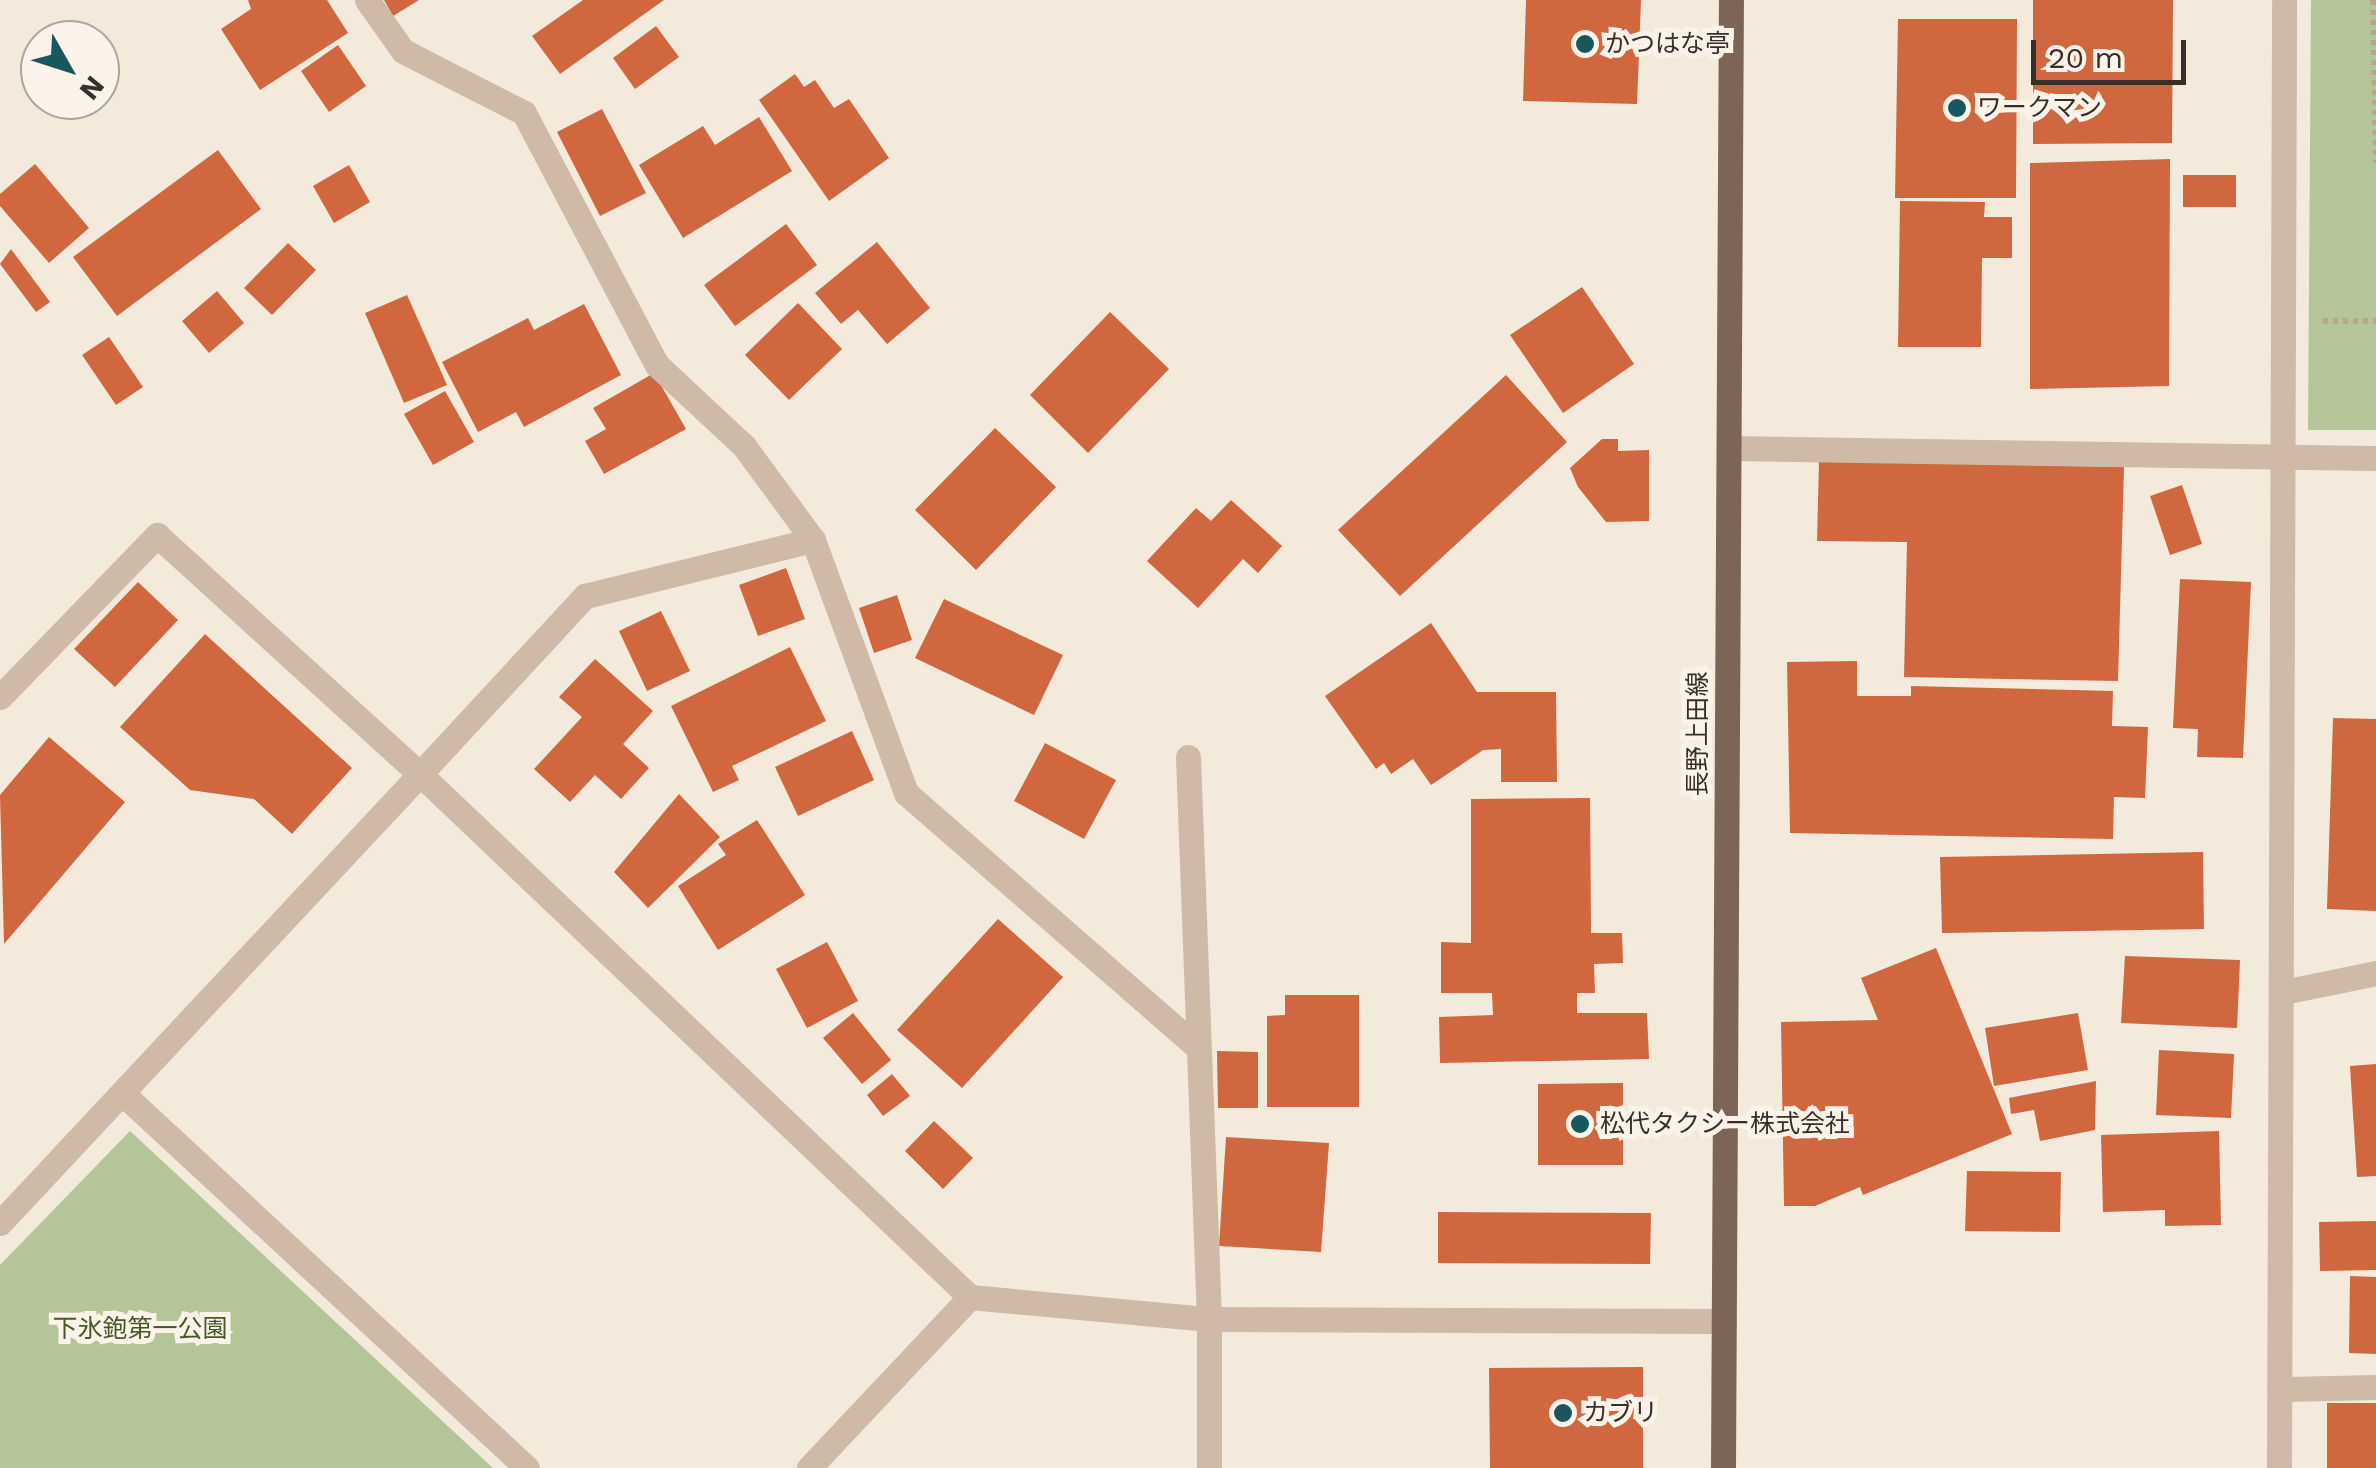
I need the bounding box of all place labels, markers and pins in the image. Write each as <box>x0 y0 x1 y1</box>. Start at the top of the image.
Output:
place label: かつはな亭 <box>1605 29 1730 59</box>
marker: かつはな亭 <box>1574 33 1596 55</box>
place label: ワークマン <box>1977 93 2102 123</box>
marker: ワークマン <box>1946 97 1968 119</box>
place label: 松代タクシー株式会社 <box>1600 1109 1850 1139</box>
marker: 松代タクシー株式会社 <box>1569 1113 1591 1135</box>
place label: カブリ <box>1583 1398 1658 1428</box>
marker: カブリ <box>1552 1402 1574 1424</box>

